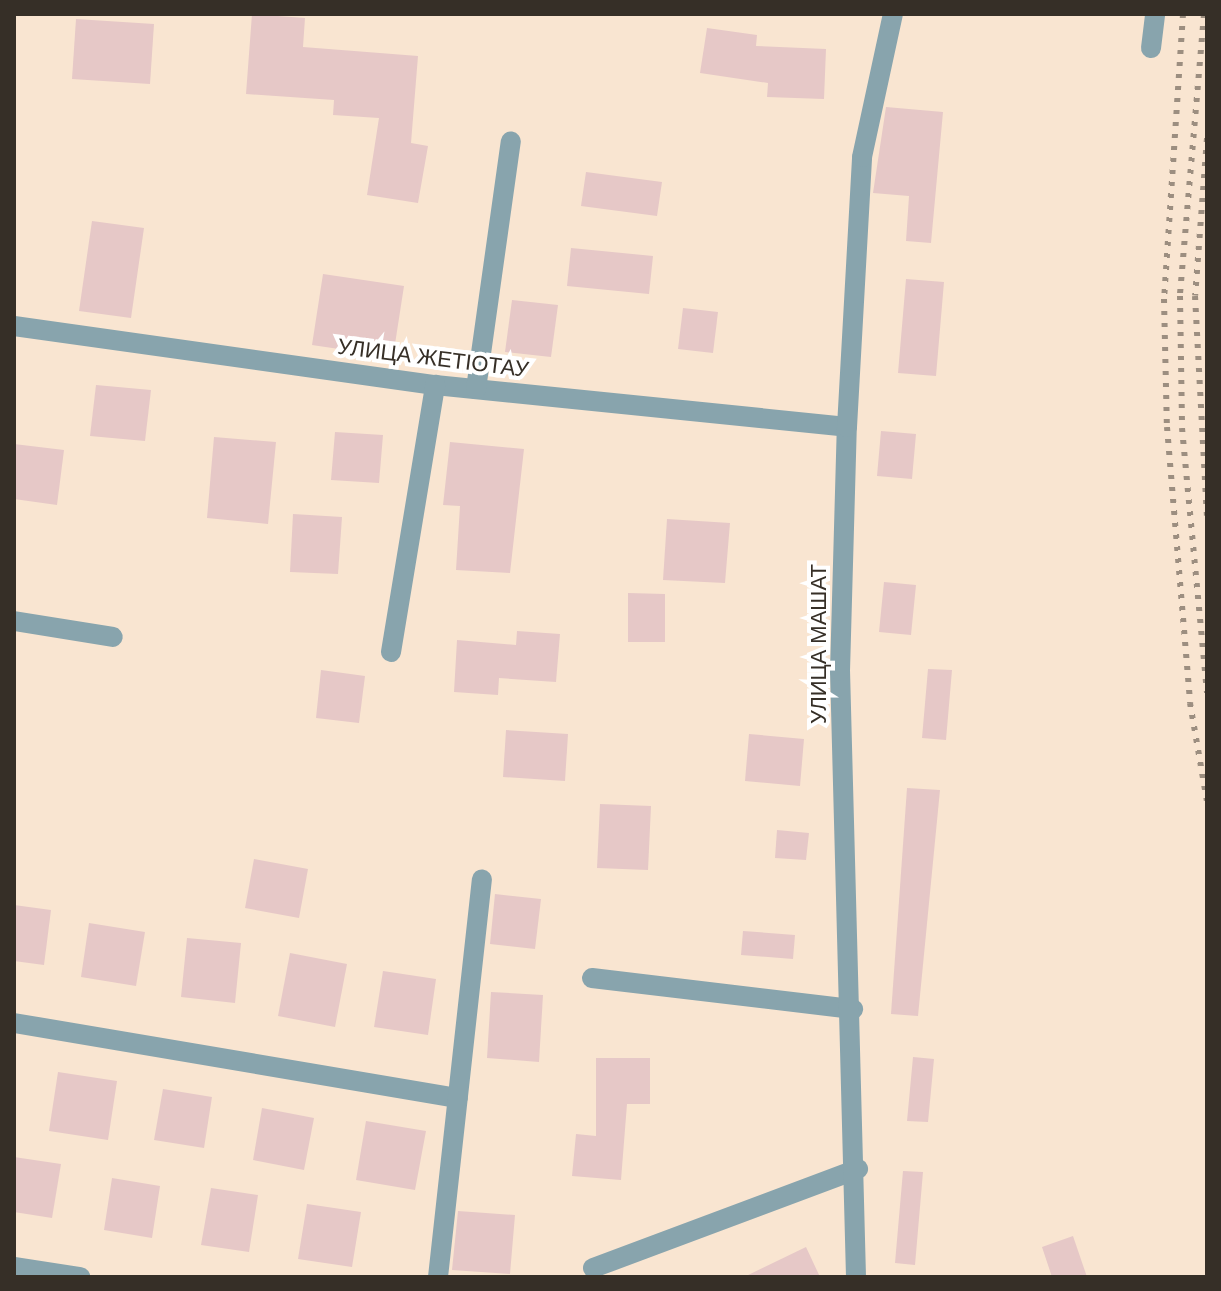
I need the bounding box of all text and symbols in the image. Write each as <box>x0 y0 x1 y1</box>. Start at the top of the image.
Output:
street label: УЛИЦА ЖЕТІОТАУ <box>336 333 530 383</box>
street label: УЛИЦА МАШАТ <box>806 564 832 724</box>

